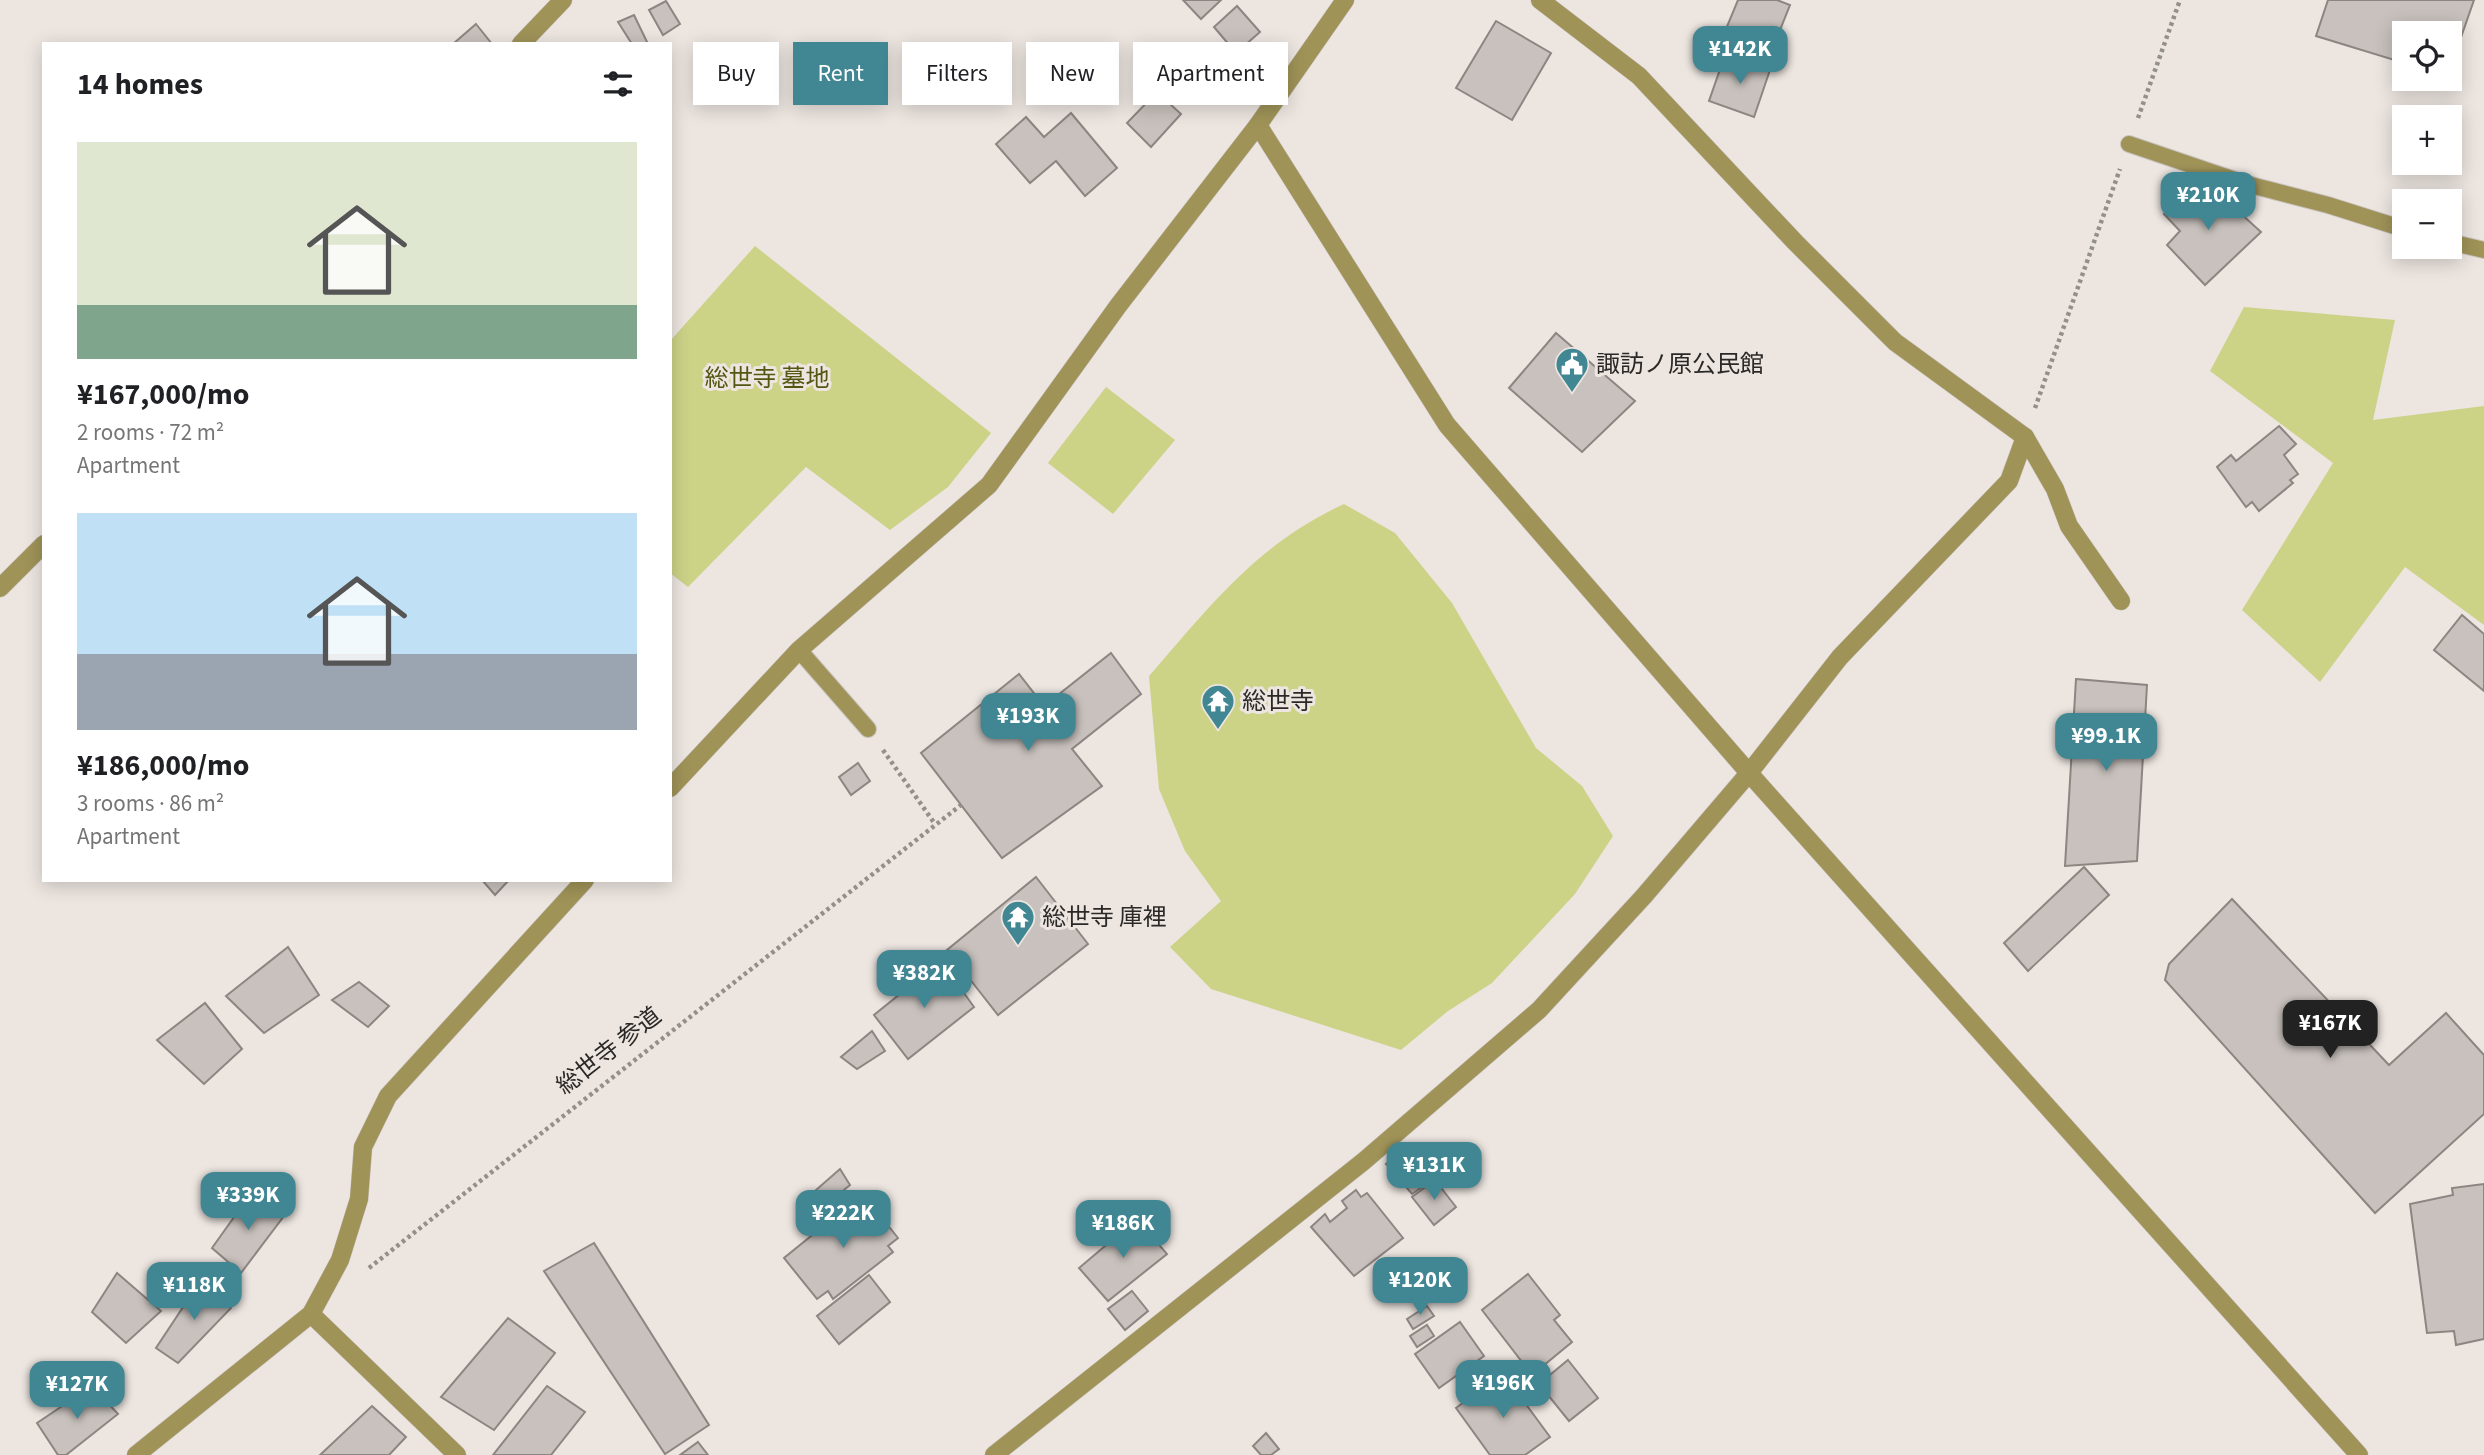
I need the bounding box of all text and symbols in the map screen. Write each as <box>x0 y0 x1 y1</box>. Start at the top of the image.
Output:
map controls <box>2392 21 2462 259</box>
button: locate <box>2392 21 2462 91</box>
pin: ¥142K <box>1691 27 1789 86</box>
text: ¥142K <box>1709 32 1771 65</box>
chip: Buy <box>693 42 779 105</box>
chip: Rent <box>793 42 888 105</box>
chip: Filters <box>902 42 1012 105</box>
chip: New <box>1026 42 1119 105</box>
chip: Apartment <box>1133 42 1288 105</box>
text: 14 homes <box>77 63 203 106</box>
icon: filters <box>599 65 637 103</box>
button: + <box>2392 105 2462 175</box>
pin: ¥210K <box>2159 173 2257 232</box>
text: ¥210K <box>2177 178 2239 211</box>
icon: home <box>294 187 420 313</box>
button: − <box>2392 189 2462 259</box>
public building icon: 諏訪ノ原公民館 <box>1553 345 1591 394</box>
place label: 諏訪ノ原公民館 <box>1596 347 1764 382</box>
park label: 総世寺 墓地 <box>705 361 829 396</box>
text: ¥167,000/mo <box>77 373 249 416</box>
text: 2 rooms · 72 m² <box>77 416 224 449</box>
text: Apartment <box>77 449 180 482</box>
icon: home <box>294 558 420 684</box>
temple icon: 総世寺 <box>1199 682 1237 731</box>
place label: 総世寺 <box>1242 684 1314 719</box>
pin: ¥193K <box>979 694 1077 753</box>
text: ¥193K <box>997 699 1059 732</box>
pin: ¥99.1K <box>2049 714 2163 773</box>
text: ¥99.1K <box>2071 719 2141 752</box>
text: ¥186,000/mo <box>77 744 249 787</box>
text: 3 rooms · 86 m² <box>77 787 224 820</box>
text: Apartment <box>77 820 180 853</box>
temple icon: 総世寺 庫裡 <box>999 898 1037 947</box>
place label: 総世寺 庫裡 <box>1042 900 1167 935</box>
pin: ¥382K <box>875 950 973 1010</box>
text: ¥382K <box>893 956 955 989</box>
street label: 総世寺 参道 <box>549 999 669 1103</box>
pin: ¥167K <box>2281 1000 2379 1060</box>
text: ¥167K <box>2299 1006 2361 1039</box>
pin: ¥131K <box>1385 1142 1483 1202</box>
text: ¥131K <box>1403 1148 1465 1181</box>
pin: ¥339K <box>199 1172 297 1232</box>
text: ¥339K <box>217 1178 279 1211</box>
pin: ¥222K <box>794 1190 892 1250</box>
text: ¥222K <box>812 1196 874 1229</box>
pin: ¥186K <box>1074 1200 1172 1260</box>
text: ¥186K <box>1092 1206 1154 1239</box>
pin: ¥120K <box>1371 1258 1469 1317</box>
pin: ¥118K <box>145 1262 243 1322</box>
text: ¥120K <box>1389 1263 1451 1296</box>
text: ¥118K <box>163 1268 225 1301</box>
pin: ¥196K <box>1454 1360 1552 1420</box>
pin: ¥127K <box>28 1362 126 1421</box>
text: ¥196K <box>1472 1366 1534 1399</box>
text: ¥127K <box>46 1367 108 1400</box>

